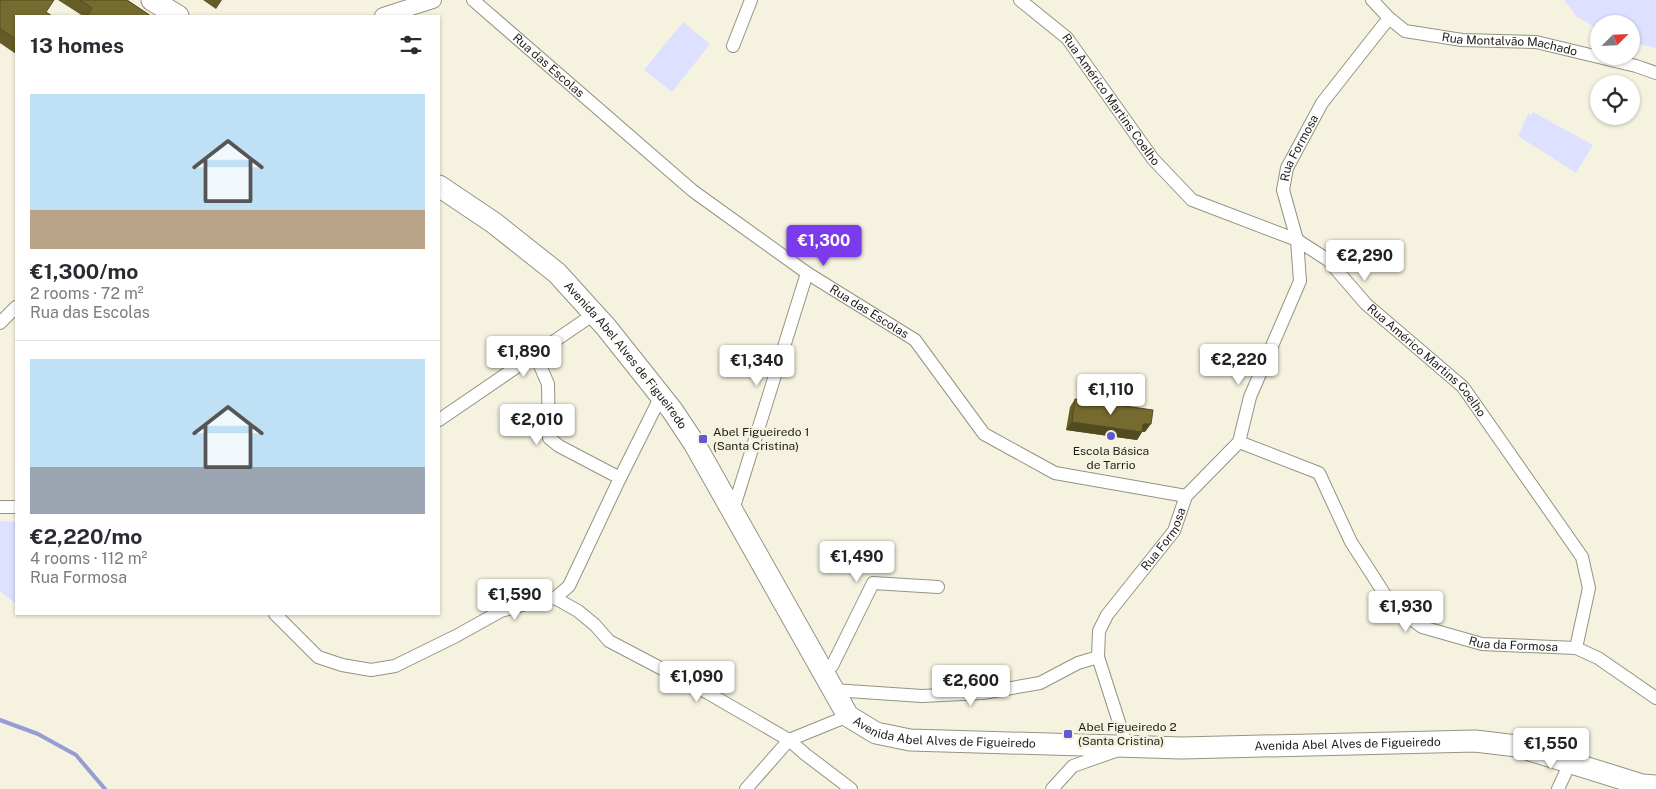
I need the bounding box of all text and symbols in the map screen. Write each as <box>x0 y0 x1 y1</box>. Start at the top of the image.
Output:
north arrow <box>1590 15 1640 65</box>
map controls <box>1590 15 1640 125</box>
street label: Rua Montalvão Machado <box>1441 30 1579 59</box>
icon: filters <box>397 31 425 59</box>
street label: Rua das Escolas <box>510 31 587 100</box>
street label: Rua Américo Martins Coelho <box>1059 31 1163 169</box>
text: 13 homes <box>30 33 124 58</box>
button: locate <box>1590 75 1640 125</box>
street label: Rua Formosa <box>1278 112 1321 182</box>
icon: home <box>183 126 273 216</box>
pin: €1,300 <box>783 224 865 267</box>
text: €1,300 <box>798 231 850 250</box>
pin: €2,290 <box>1324 240 1406 282</box>
text: €2,290 <box>1337 246 1393 265</box>
text: €1,300/mo <box>30 259 138 284</box>
street label: Avenida Abel Alves de Figueiredo <box>561 279 690 432</box>
street label: Rua das Escolas <box>827 282 911 341</box>
text: 2 rooms · 72 m² <box>30 284 144 303</box>
street label: Rua Américo Martins Coelho <box>1364 301 1489 420</box>
text: Rua das Escolas <box>30 303 150 322</box>
pin: €1,890 <box>483 336 565 378</box>
text: €1,890 <box>497 342 551 361</box>
pin: €1,340 <box>716 344 798 387</box>
pin: €2,220 <box>1198 344 1280 386</box>
text: €2,220 <box>1211 350 1267 369</box>
text: €1,340 <box>730 351 784 370</box>
pin: €1,110 <box>1070 374 1152 416</box>
text: €1,110 <box>1088 380 1134 399</box>
icon: home <box>183 392 273 482</box>
pin: €2,010 <box>496 404 578 446</box>
text: €2,010 <box>511 410 563 429</box>
place label: Abel Figueiredo 1 (Santa Cristina) <box>713 425 809 453</box>
marker: Escola Básica de Tarrio <box>1105 430 1117 442</box>
marker: Abel Figueiredo 1 (Santa Cristina) <box>697 433 709 445</box>
place label: Escola Básica de Tarrio <box>1073 444 1149 472</box>
street label: Rua Formosa <box>1138 506 1188 573</box>
text: €2,220/mo <box>30 524 142 549</box>
pin: €1,490 <box>816 540 898 583</box>
text: €1,490 <box>831 547 883 566</box>
text: 4 rooms · 112 m² <box>30 549 147 568</box>
text: Rua Formosa <box>30 568 127 587</box>
pin: €1,590 <box>474 578 556 621</box>
text: €1,590 <box>488 585 542 604</box>
pin: €1,930 <box>1365 590 1447 633</box>
text: €1,930 <box>1379 597 1433 616</box>
street label: Rua da Formosa <box>1467 634 1558 654</box>
pin: €1,090 <box>656 660 738 703</box>
pin: €2,600 <box>930 664 1012 707</box>
text: €1,090 <box>671 667 723 686</box>
text: €2,600 <box>943 671 999 690</box>
street label: Avenida Abel Alves de Figueiredo <box>850 714 1036 751</box>
place label: Abel Figueiredo 2 (Santa Cristina) <box>1078 720 1177 748</box>
marker: Abel Figueiredo 2 (Santa Cristina) <box>1062 728 1074 740</box>
pin: €1,550 <box>1510 728 1592 770</box>
text: €1,550 <box>1524 734 1578 753</box>
street label: Avenida Abel Alves de Figueiredo <box>1254 735 1441 753</box>

